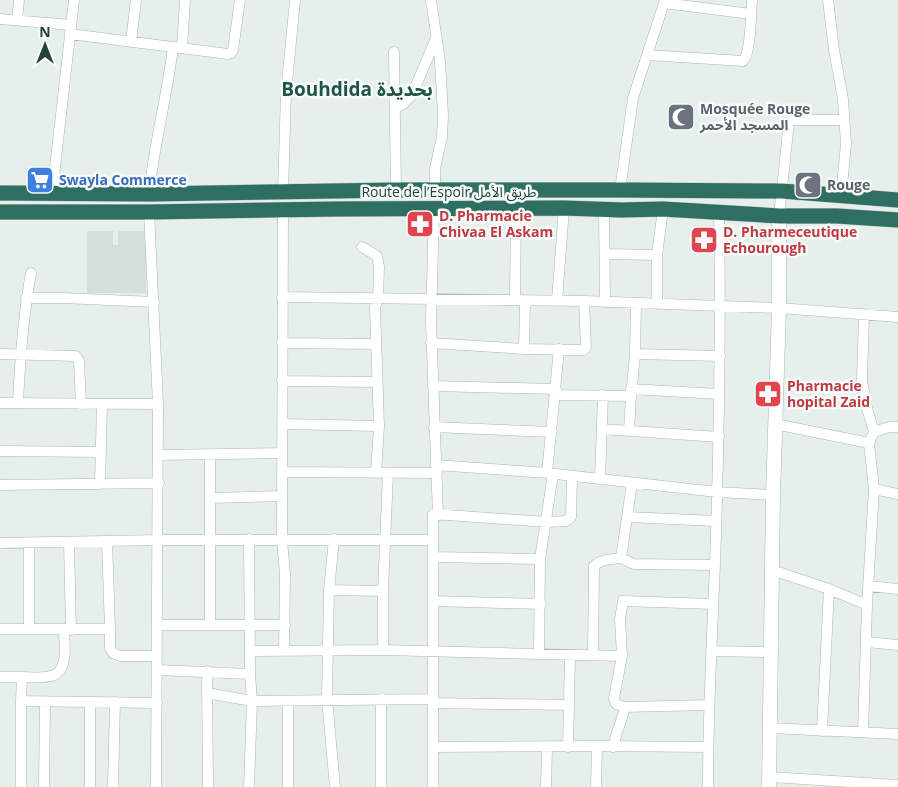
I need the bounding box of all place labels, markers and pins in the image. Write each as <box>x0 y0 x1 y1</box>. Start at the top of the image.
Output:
place label: Mosquée Rouge المسجد الأحمر <box>699 99 810 134</box>
mosque icon: Mosquée Rouge المسجد الأحمر <box>666 102 696 132</box>
supermarket icon: Swayla Commerce <box>25 165 55 195</box>
place label: Swayla Commerce <box>59 170 187 189</box>
mosque icon: Rouge <box>793 170 823 200</box>
place label: Rouge <box>827 175 870 194</box>
place label: D. Pharmacie Chivaa El Askam <box>439 206 553 241</box>
pharmacy icon: D. Pharmacie Chivaa El Askam <box>405 209 435 239</box>
place label: D. Pharmeceutique Echourough <box>723 222 857 257</box>
pharmacy icon: D. Pharmeceutique Echourough <box>689 225 719 255</box>
place label: Pharmacie hopital Zaid <box>787 376 870 411</box>
pharmacy icon: Pharmacie hopital Zaid <box>753 379 783 409</box>

